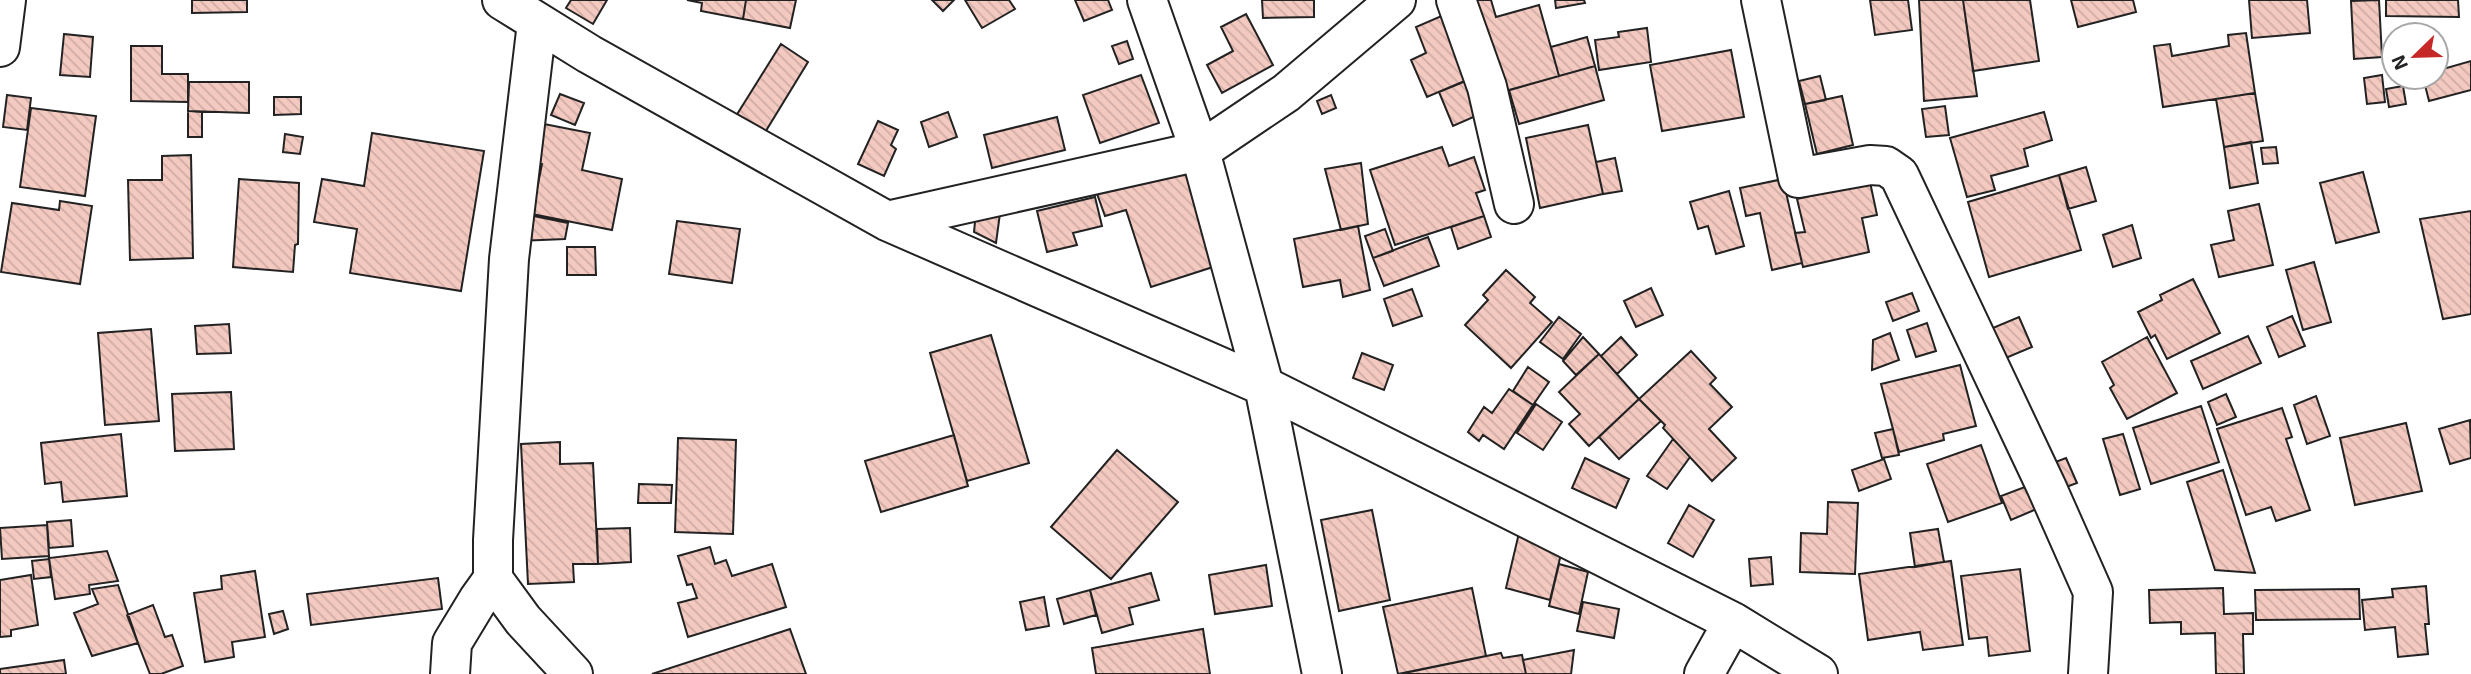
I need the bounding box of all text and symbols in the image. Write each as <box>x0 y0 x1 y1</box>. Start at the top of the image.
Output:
north arrow <box>2380 21 2450 91</box>
text: N <box>2386 52 2412 74</box>

